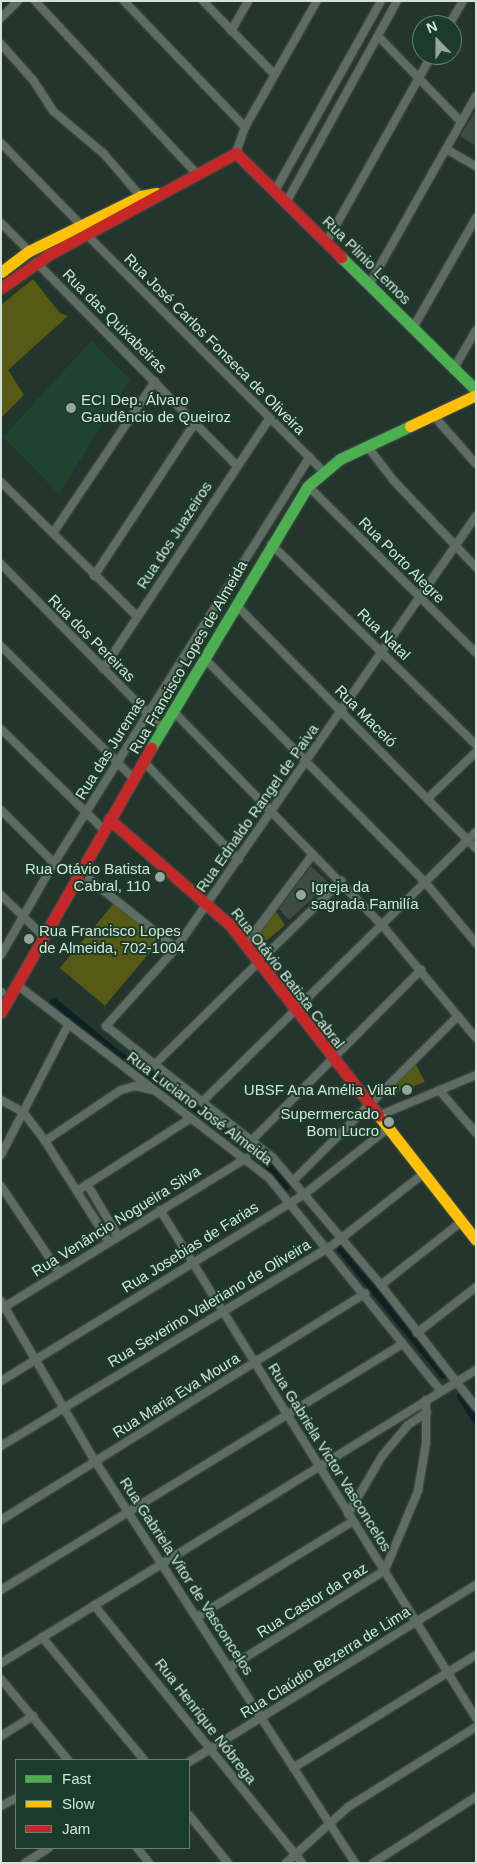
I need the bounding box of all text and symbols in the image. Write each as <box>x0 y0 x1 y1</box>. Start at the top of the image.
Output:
north arrow <box>412 15 462 65</box>
text: N <box>424 18 439 36</box>
street label: Rua Plinio Lemos <box>319 212 415 308</box>
street label: Rua José Carlos Fonseca de Oliveira <box>121 250 309 438</box>
street label: Rua das Quixabeiras <box>59 265 171 377</box>
place label: ECI Dep. Álvaro Gaudêncio de Queiroz <box>81 390 231 425</box>
marker: ECI Dep. Álvaro Gaudêncio de Queiroz <box>65 402 77 414</box>
street label: Rua dos Juazeiros <box>133 478 215 592</box>
street label: Rua Porto Alegre <box>355 513 449 607</box>
street label: Rua Francisco Lopes de Almeida <box>125 557 251 757</box>
street label: Rua dos Pereiras <box>45 591 139 685</box>
street label: Rua Natal <box>354 604 414 664</box>
street label: Rua Maceió <box>331 681 401 751</box>
street label: Rua das Juremas <box>71 693 149 803</box>
street label: Rua Ednaldo Rangel de Paiva <box>192 721 322 895</box>
place label: Rua Otávio Batista Cabral, 110 <box>25 859 150 894</box>
marker: Rua Otávio Batista Cabral, 110 <box>154 871 166 883</box>
place label: Igreja da sagrada Familía <box>311 877 419 912</box>
marker: Igreja da sagrada Familía <box>295 889 307 901</box>
street label: Rua Otávio Batista Cabral <box>228 904 348 1052</box>
place label: Rua Francisco Lopes de Almeida, 702-1004 <box>39 921 186 956</box>
marker: Rua Francisco Lopes de Almeida, 702-1004 <box>23 933 35 945</box>
street label: Rua Luciano José Almeida <box>123 1047 277 1169</box>
place label: UBSF Ana Amélia Vilar <box>242 1081 397 1099</box>
marker: UBSF Ana Amélia Vilar <box>401 1084 413 1096</box>
place label: Supermercado Bom Lucro <box>281 1104 379 1139</box>
marker: Supermercado Bom Lucro <box>383 1116 395 1128</box>
street label: Rua Venâncio Nogueira Silva <box>28 1162 204 1280</box>
street label: Rua Josebias de Farias <box>118 1198 262 1296</box>
street label: Rua Severino Valeriano de Oliveira <box>104 1235 314 1371</box>
street label: Rua Maria Eva Moura <box>109 1349 243 1441</box>
street label: Rua Gabriela Victor Vasconcelos <box>264 1359 396 1555</box>
street label: Rua Gabriela Vitor de Vasconcelos <box>116 1474 258 1678</box>
street label: Rua Castor da Paz <box>253 1559 371 1641</box>
street label: Rua Claúdio Bezerra de Lima <box>237 1602 413 1722</box>
street label: Rua Henrique Nóbrega <box>151 1655 261 1787</box>
legend <box>15 1759 190 1849</box>
text: Fast <box>62 1770 91 1787</box>
text: Slow <box>62 1795 95 1812</box>
text: Jam <box>62 1820 90 1837</box>

